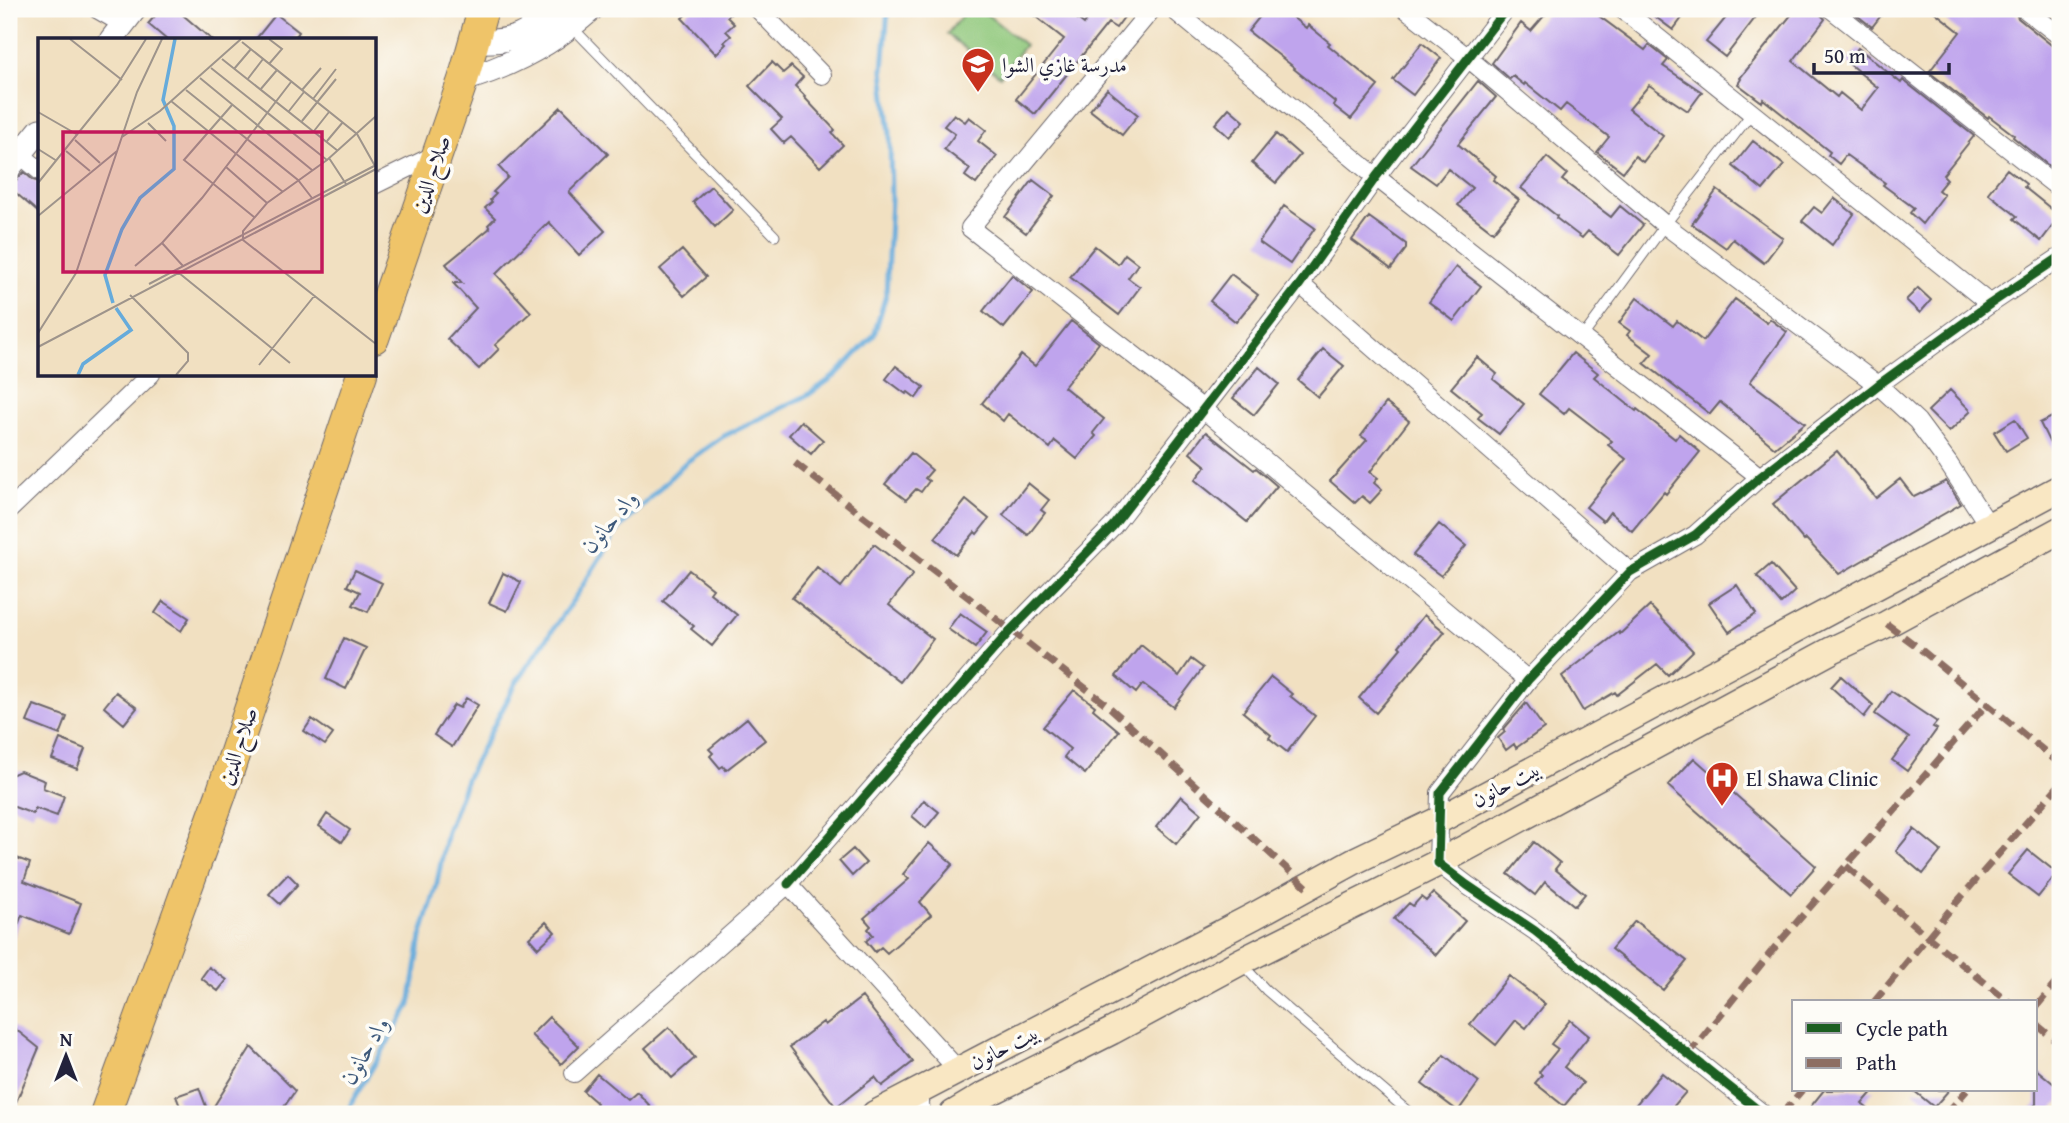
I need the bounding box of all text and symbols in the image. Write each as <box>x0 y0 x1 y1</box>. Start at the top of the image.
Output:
scale bar <box>1814 32 1948 76</box>
inset map <box>38 38 376 376</box>
text: 50 m <box>1824 40 1866 71</box>
school or university icon: مدرسة غازي الشوا <box>959 45 997 94</box>
place label: مدرسة غازي الشوا <box>1002 49 1127 81</box>
street label: صلاح الدين <box>402 131 462 218</box>
water label: واد حانون <box>573 482 645 560</box>
street label: صلاح الدين <box>209 703 269 790</box>
street label: بيت حانون <box>1466 753 1546 815</box>
hospital icon: El Shawa Clinic <box>1703 759 1741 808</box>
place label: El Shawa Clinic <box>1746 763 1878 794</box>
legend <box>1792 1000 2038 1092</box>
water label: واد حانون <box>331 1010 397 1090</box>
text: Cycle path <box>1856 1013 1948 1044</box>
street label: بيت حانون <box>964 1016 1044 1078</box>
north arrow <box>32 1021 102 1092</box>
text: N <box>60 1025 73 1053</box>
text: Path <box>1856 1047 1897 1078</box>

